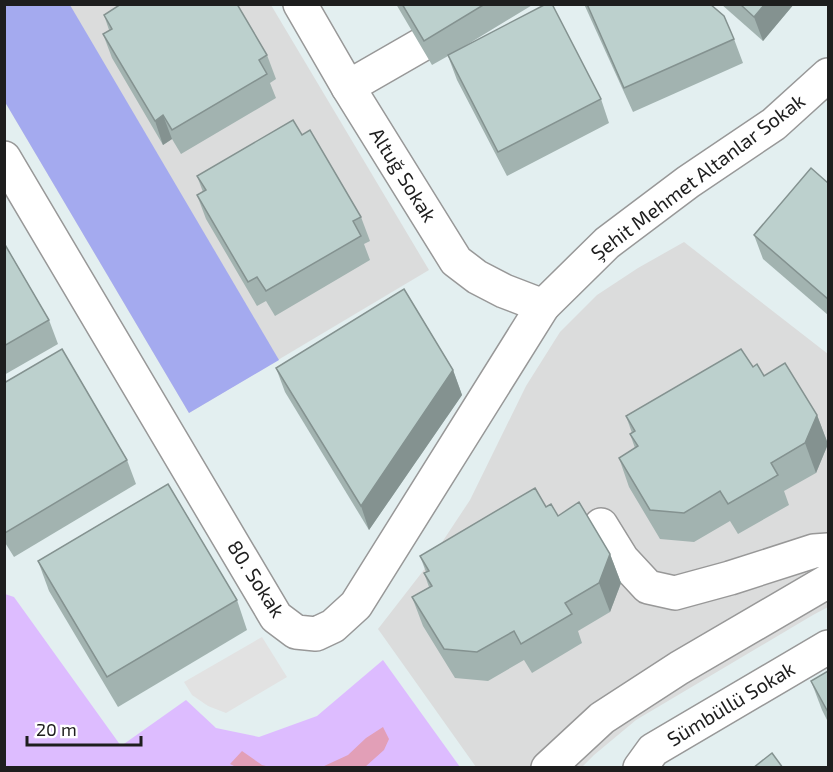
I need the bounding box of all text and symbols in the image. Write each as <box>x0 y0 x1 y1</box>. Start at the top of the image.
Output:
street label: Şehit Mehmet Altanlar Sokak <box>586 88 810 265</box>
street label: Altuğ Sokak <box>365 123 442 226</box>
street label: 80. Sokak <box>223 535 291 622</box>
street label: Sümbüllü Sokak <box>662 656 799 751</box>
scale bar <box>27 709 141 747</box>
text: 20 m <box>36 718 77 740</box>

